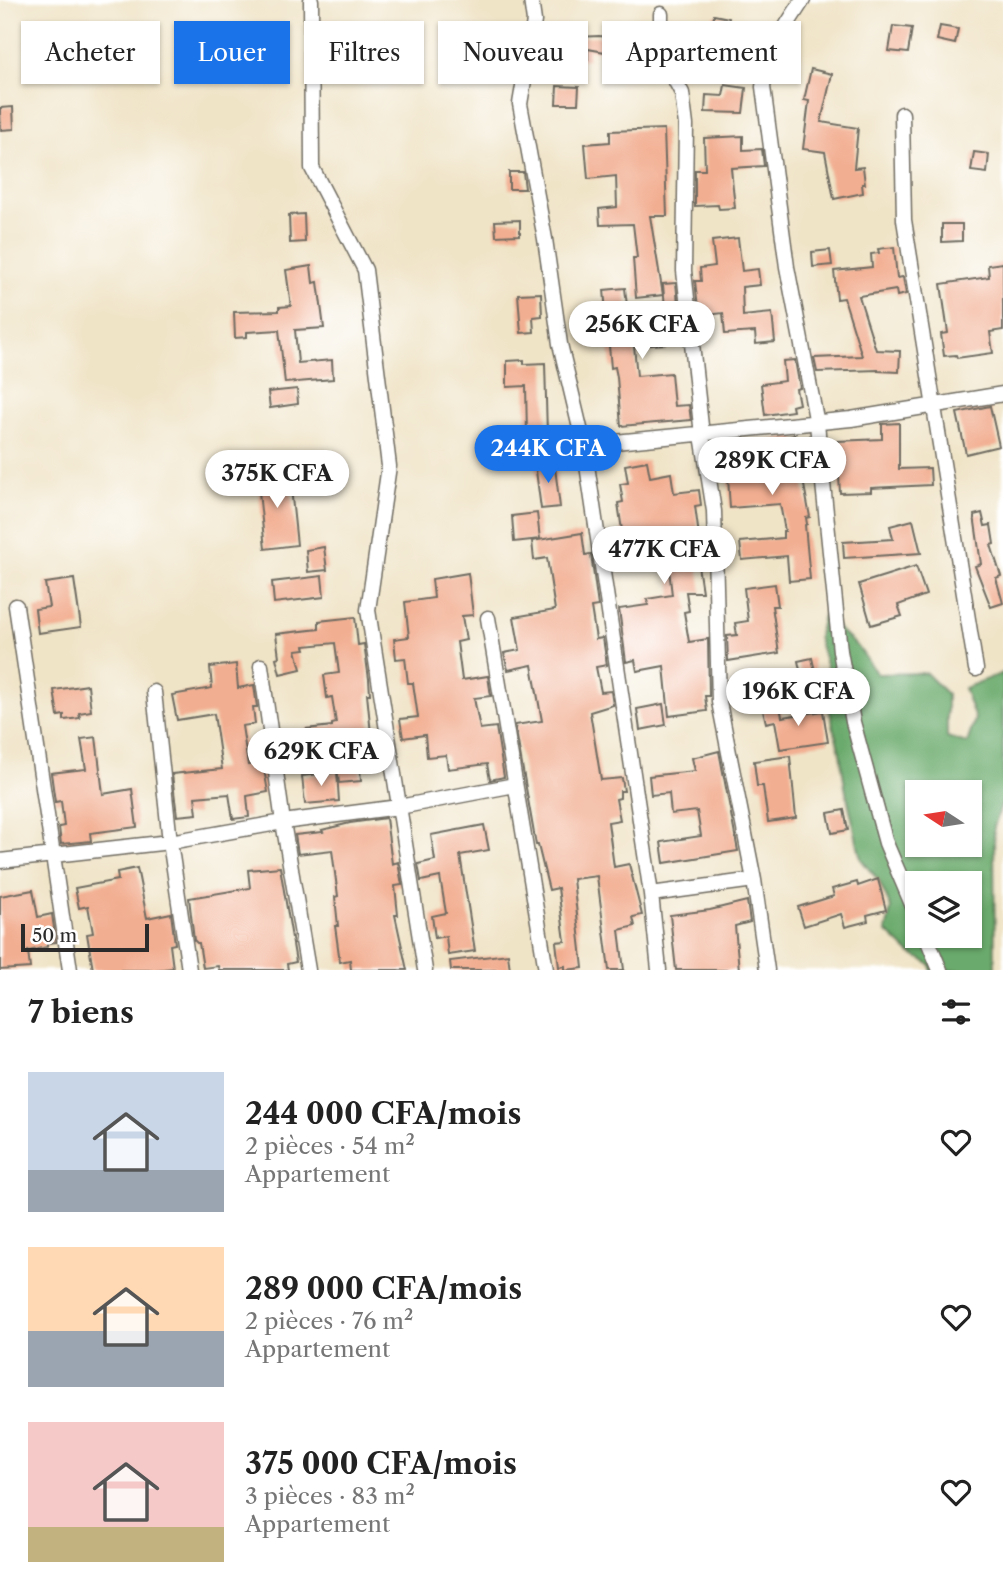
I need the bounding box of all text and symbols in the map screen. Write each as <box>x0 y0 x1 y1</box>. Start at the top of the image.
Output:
chip: Acheter <box>21 21 160 84</box>
chip: Louer <box>174 21 290 84</box>
chip: Filtres <box>304 21 424 84</box>
chip: Nouveau <box>438 21 588 84</box>
chip: Appartement <box>602 21 801 84</box>
pin: 256K CFA <box>570 302 714 361</box>
text: 256K CFA <box>585 310 699 338</box>
pin: 244K CFA <box>476 426 620 485</box>
text: 244K CFA <box>491 434 605 462</box>
pin: 289K CFA <box>700 438 844 497</box>
text: 289K CFA <box>714 446 830 474</box>
pin: 375K CFA <box>205 450 349 510</box>
text: 375K CFA <box>221 459 333 487</box>
pin: 477K CFA <box>592 526 736 586</box>
text: 477K CFA <box>608 535 720 563</box>
pin: 196K CFA <box>726 668 870 728</box>
text: 196K CFA <box>742 677 854 705</box>
pin: 629K CFA <box>249 728 393 788</box>
text: 629K CFA <box>263 737 379 765</box>
north arrow <box>905 780 982 858</box>
map controls <box>905 780 982 948</box>
button: layers <box>905 871 982 948</box>
scale bar <box>21 921 149 953</box>
text: 50 m <box>32 924 77 947</box>
icon: filters <box>937 993 975 1031</box>
text: 7 biens <box>28 994 134 1031</box>
text: 244 000 CFA/mois <box>245 1095 521 1132</box>
icon: home <box>84 1100 168 1184</box>
icon: heart <box>937 1123 975 1161</box>
text: 2 pièces · 54 m² <box>245 1132 415 1160</box>
text: Appartement <box>245 1160 390 1188</box>
text: 289 000 CFA/mois <box>245 1270 522 1307</box>
icon: home <box>84 1275 168 1359</box>
icon: heart <box>937 1298 975 1336</box>
text: 2 pièces · 76 m² <box>245 1307 413 1335</box>
text: Appartement <box>245 1335 390 1363</box>
text: 375 000 CFA/mois <box>245 1445 517 1482</box>
icon: home <box>84 1450 168 1534</box>
icon: heart <box>937 1473 975 1511</box>
text: 3 pièces · 83 m² <box>245 1482 415 1510</box>
text: Appartement <box>245 1510 390 1538</box>

